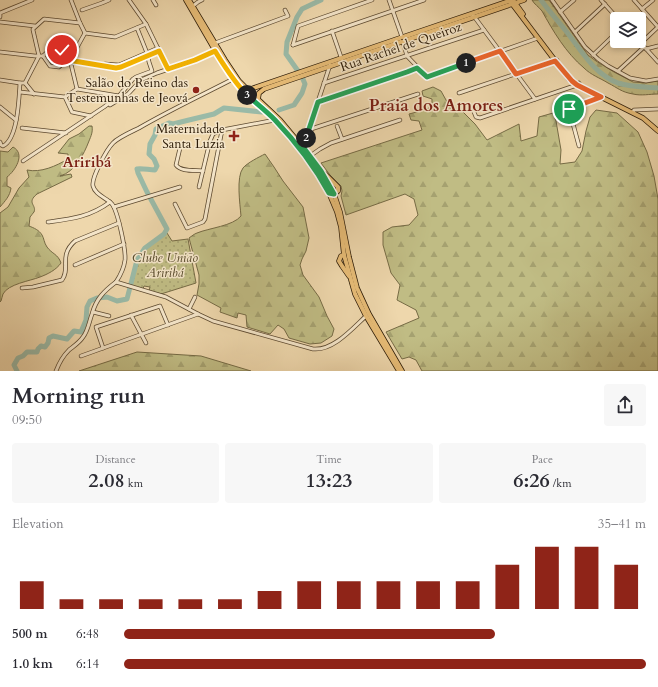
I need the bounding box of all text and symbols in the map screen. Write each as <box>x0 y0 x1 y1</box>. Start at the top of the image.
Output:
map controls <box>610 12 646 48</box>
button: layers <box>610 12 646 48</box>
street label: Rua Rachel de Queiroz <box>338 18 464 76</box>
pin <box>45 33 79 67</box>
icon: check <box>51 39 73 61</box>
pin: 1 <box>456 53 476 73</box>
text: 1 <box>463 55 469 70</box>
place label: Salão do Reino das Testemunhas de Jeová <box>66 74 188 107</box>
marker: Salão do Reino das Testemunhas de Jeová <box>191 85 201 95</box>
pin: 3 <box>237 85 257 105</box>
text: 3 <box>244 87 250 102</box>
pin <box>552 92 586 126</box>
district label: Praia dos Amores <box>369 94 503 117</box>
icon: arrive <box>558 98 580 120</box>
place label: Maternidade Santa Luzia <box>156 120 225 153</box>
pin: 2 <box>296 128 316 148</box>
marker: Maternidade Santa Luzia <box>228 130 240 142</box>
text: 2 <box>303 130 309 145</box>
district label: Ariribá <box>63 152 112 172</box>
park label: Clube União Ariribá <box>132 249 198 282</box>
text: Morning run <box>12 381 145 411</box>
button: share <box>604 384 646 426</box>
text: 09:50 <box>12 411 42 429</box>
text: Distance <box>96 452 136 467</box>
text: Time <box>316 452 342 467</box>
text: Pace <box>532 452 553 467</box>
text: 2.08 <box>88 467 125 494</box>
text: 13:23 <box>306 467 352 494</box>
text: 6:26 <box>513 467 550 494</box>
text: km <box>125 476 143 491</box>
text: /km <box>550 476 571 491</box>
text: Elevation <box>12 515 64 533</box>
text: 35–41 m <box>598 515 646 533</box>
text: 500 m <box>12 625 47 643</box>
text: 6:48 <box>76 625 99 643</box>
text: 1.0 km <box>12 655 53 673</box>
text: 6:14 <box>76 655 99 673</box>

